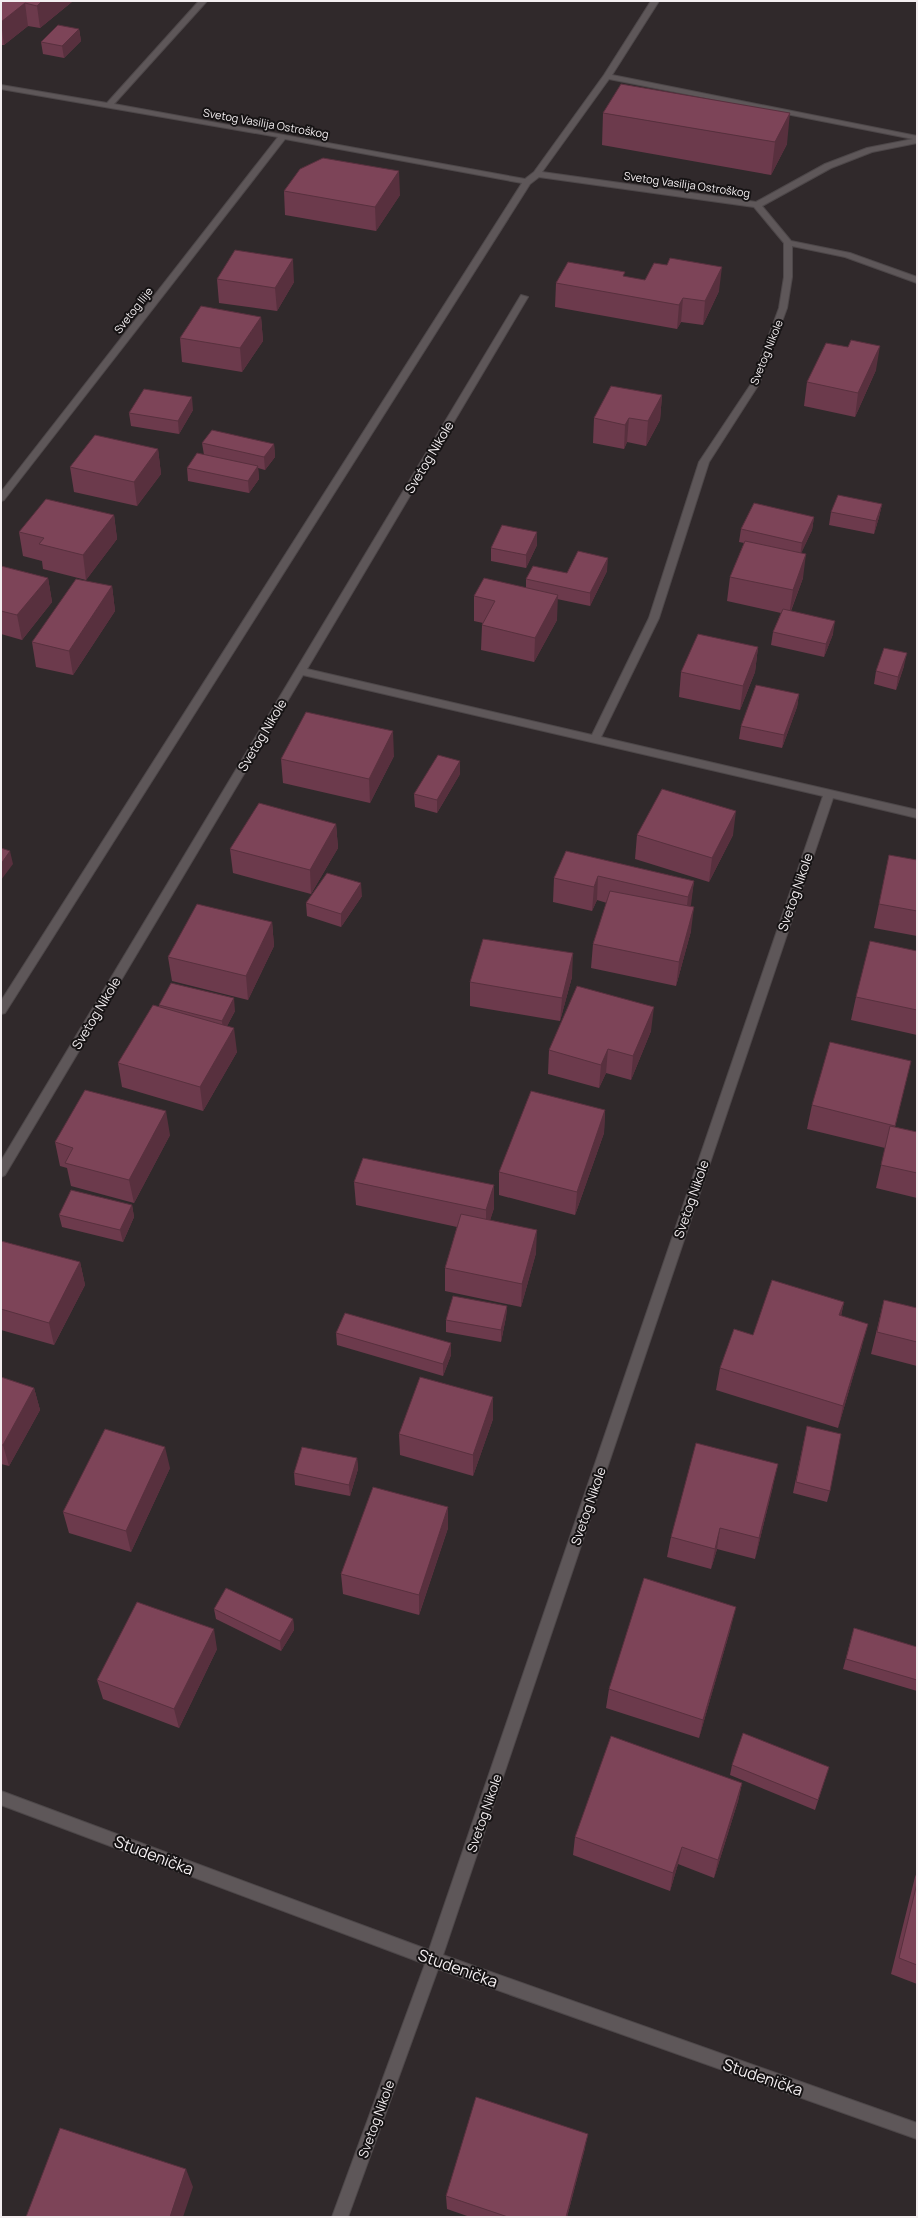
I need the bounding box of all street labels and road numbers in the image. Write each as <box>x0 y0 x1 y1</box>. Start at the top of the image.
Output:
street label: Svetog Vasilija Ostroškog <box>202 105 330 141</box>
street label: Svetog Vasilija Ostroškog <box>623 168 751 200</box>
street label: Svetog Ilije <box>110 283 156 336</box>
street label: Svetog Nikole <box>746 317 786 387</box>
street label: Svetog Nikole <box>400 417 458 497</box>
street label: Svetog Nikole <box>233 695 291 775</box>
street label: Svetog Nikole <box>773 850 817 933</box>
street label: Svetog Nikole <box>67 973 125 1053</box>
street label: Svetog Nikole <box>669 1157 713 1240</box>
street label: Svetog Nikole <box>566 1464 610 1547</box>
street label: Svetog Nikole <box>462 1771 506 1854</box>
street label: Studenička <box>111 1830 197 1880</box>
street label: Studenička <box>415 1943 501 1993</box>
street label: Studenička <box>720 2053 806 2101</box>
street label: Svetog Nikole <box>354 2077 399 2160</box>

